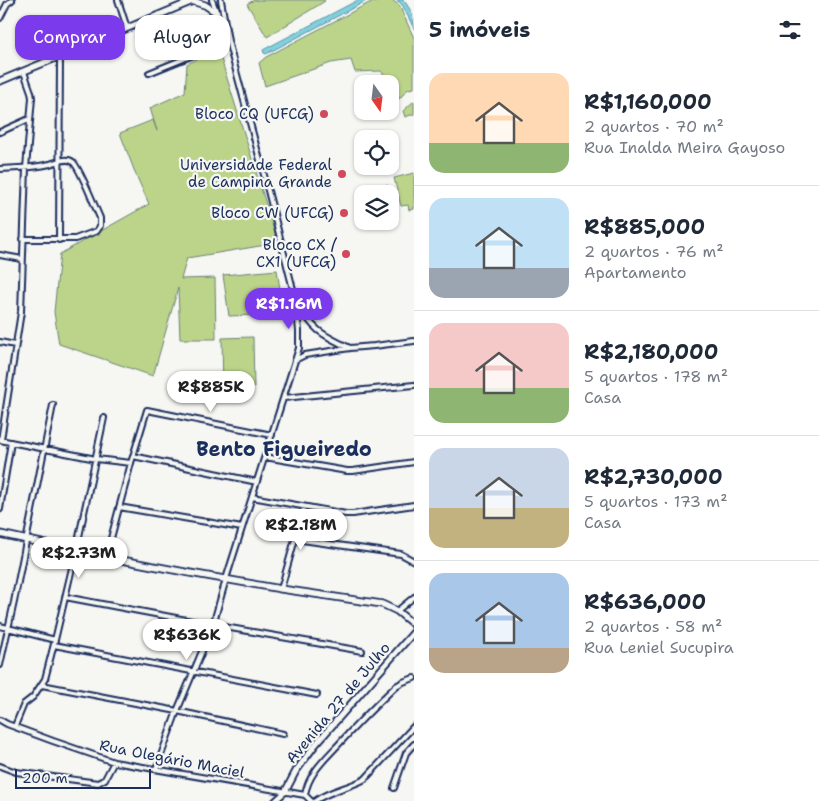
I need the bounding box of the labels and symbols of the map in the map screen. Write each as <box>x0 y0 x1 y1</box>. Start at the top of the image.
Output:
north arrow <box>354 75 399 120</box>
place label: Bloco CQ (UFCG) <box>195 104 314 124</box>
marker: Bloco CQ (UFCG) <box>318 108 330 120</box>
place label: Universidade Federal de Campina Grande <box>180 155 332 192</box>
marker: Universidade Federal de Campina Grande <box>336 168 348 180</box>
place label: Bloco CW (UFCG) <box>211 203 334 223</box>
marker: Bloco CW (UFCG) <box>338 207 350 219</box>
place label: Bloco CX / CX1 (UFCG) <box>256 235 338 272</box>
marker: Bloco CX / CX1 (UFCG) <box>340 248 352 260</box>
pin: R$1.16M <box>243 288 335 330</box>
pin: R$885K <box>170 370 252 413</box>
district label: Bento Figueiredo <box>196 436 372 462</box>
pin: R$2.18M <box>255 508 347 551</box>
pin: R$2.73M <box>33 536 125 579</box>
pin: R$636K <box>146 618 228 661</box>
street label: Avenida 27 de Julho <box>281 638 395 768</box>
street label: Rua Olegário Maciel <box>98 735 247 783</box>
scale bar <box>15 766 151 789</box>

